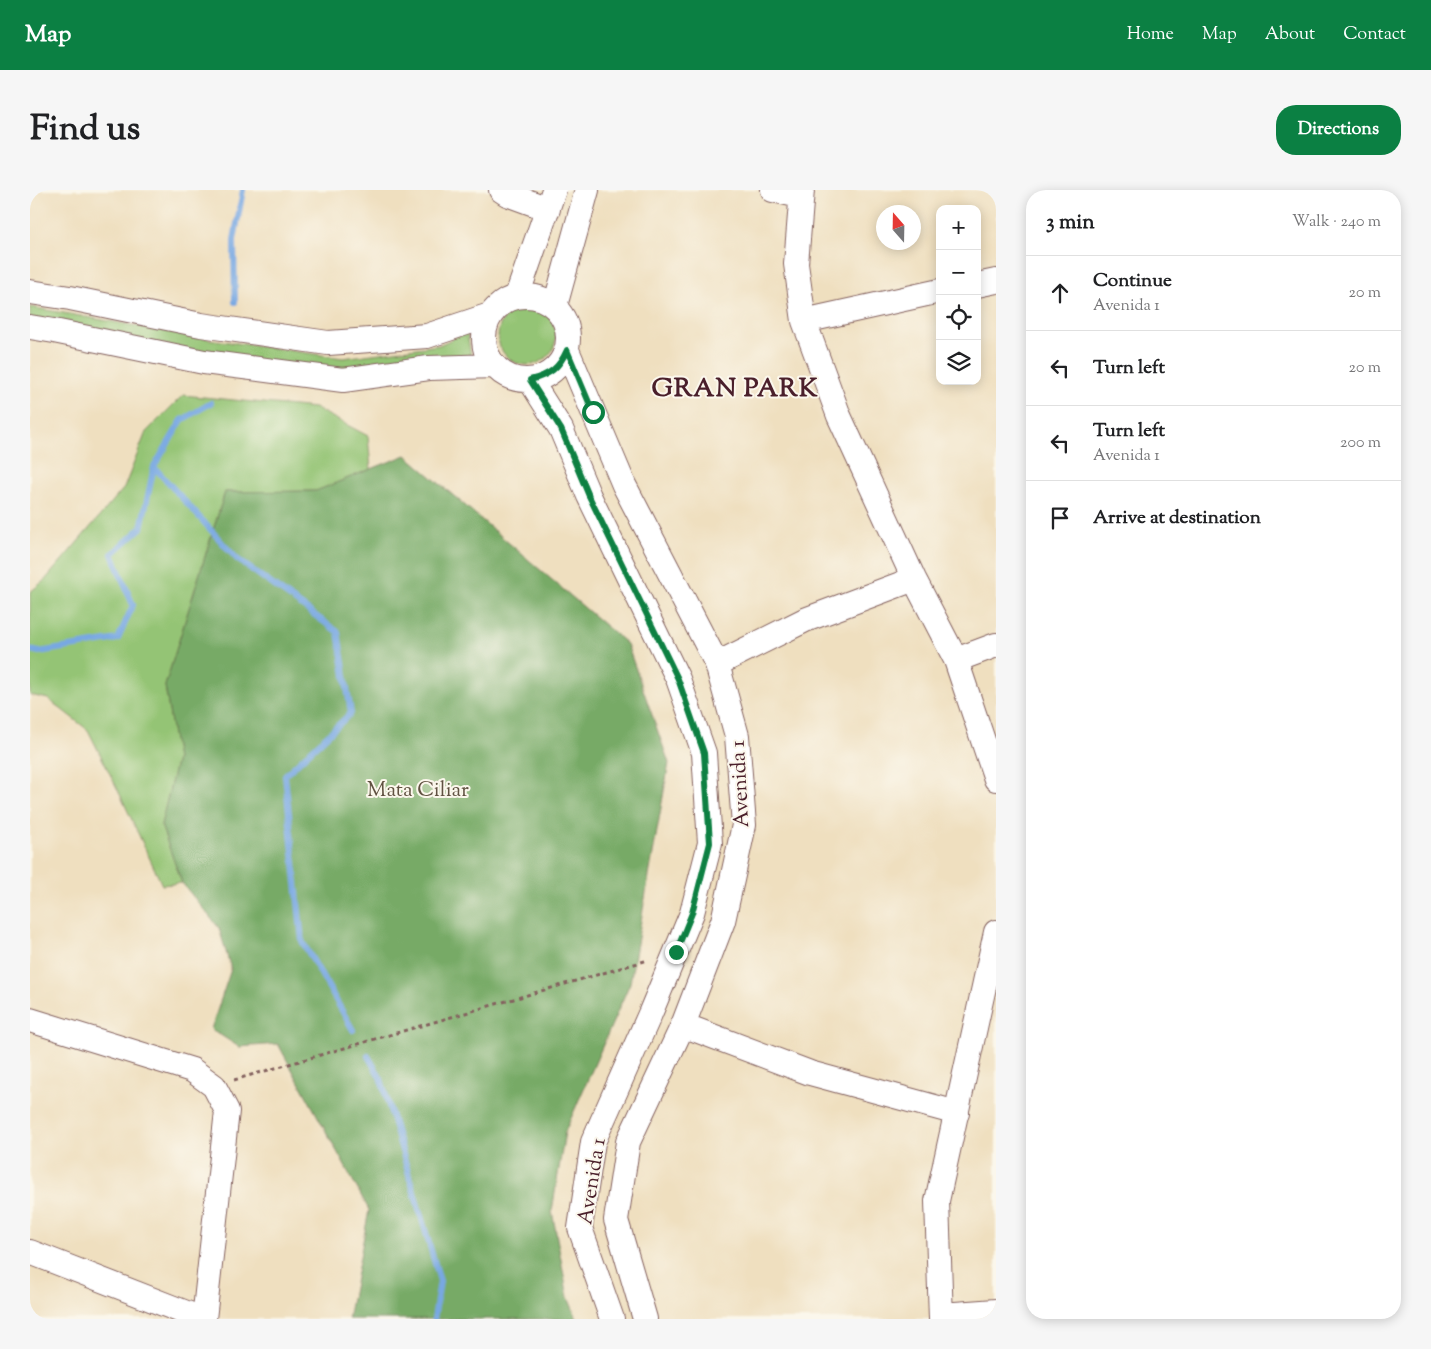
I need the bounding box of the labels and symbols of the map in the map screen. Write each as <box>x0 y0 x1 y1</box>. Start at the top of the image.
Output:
north arrow <box>876 205 921 250</box>
district label: GRAN PARK <box>651 371 819 408</box>
route start <box>582 401 605 424</box>
street label: Avenida 1 <box>724 739 758 828</box>
park label: Mata Ciliar <box>367 776 469 806</box>
route end <box>665 941 688 964</box>
street label: Avenida 1 <box>571 1136 615 1227</box>

